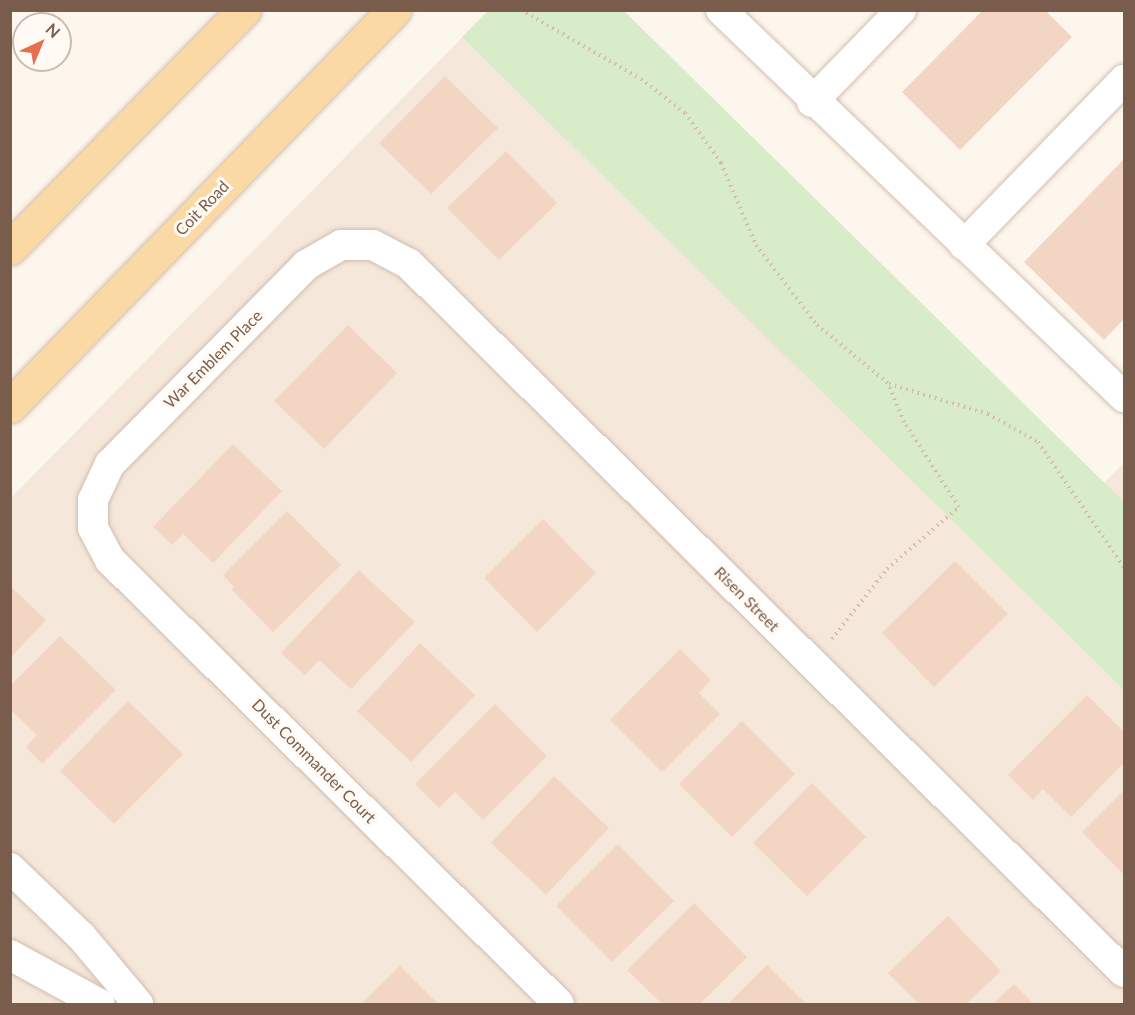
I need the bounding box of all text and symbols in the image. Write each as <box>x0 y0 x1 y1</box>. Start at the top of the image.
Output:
north arrow <box>12 12 72 72</box>
text: N <box>42 19 64 41</box>
street label: Coit Road <box>171 177 233 239</box>
street label: War Emblem Place <box>160 306 266 412</box>
street label: Risen Street <box>710 562 784 636</box>
street label: Dust Commander Court <box>248 695 380 827</box>

